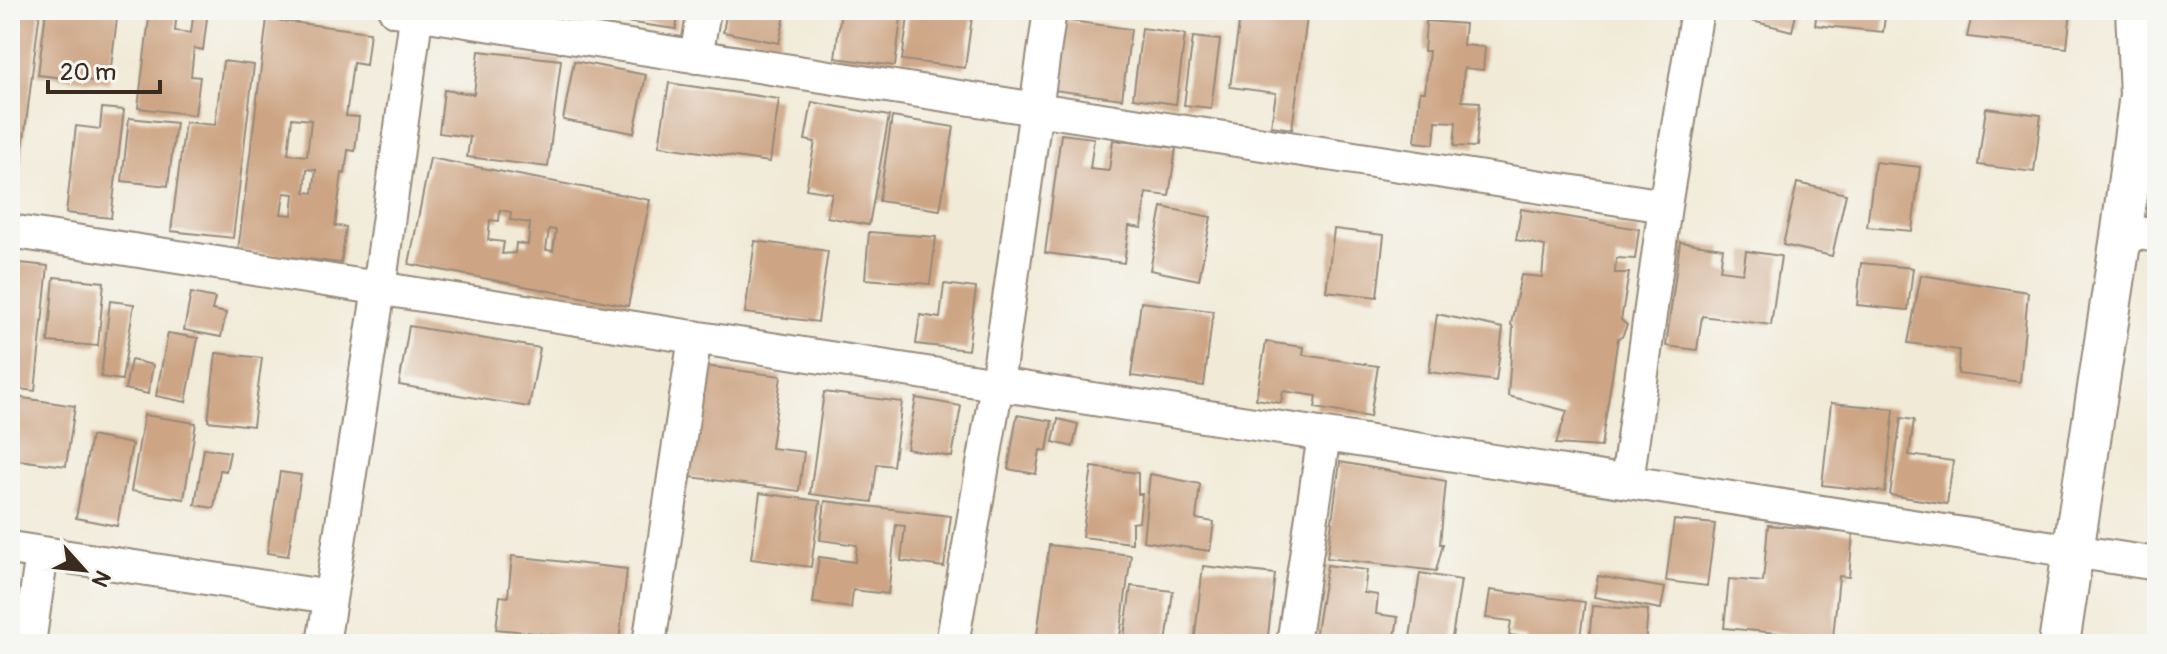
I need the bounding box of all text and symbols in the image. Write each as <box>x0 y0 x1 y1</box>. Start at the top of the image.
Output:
scale bar <box>48 44 160 94</box>
text: 20 m <box>60 58 116 87</box>
north arrow <box>44 530 124 610</box>
text: N <box>85 566 117 592</box>

